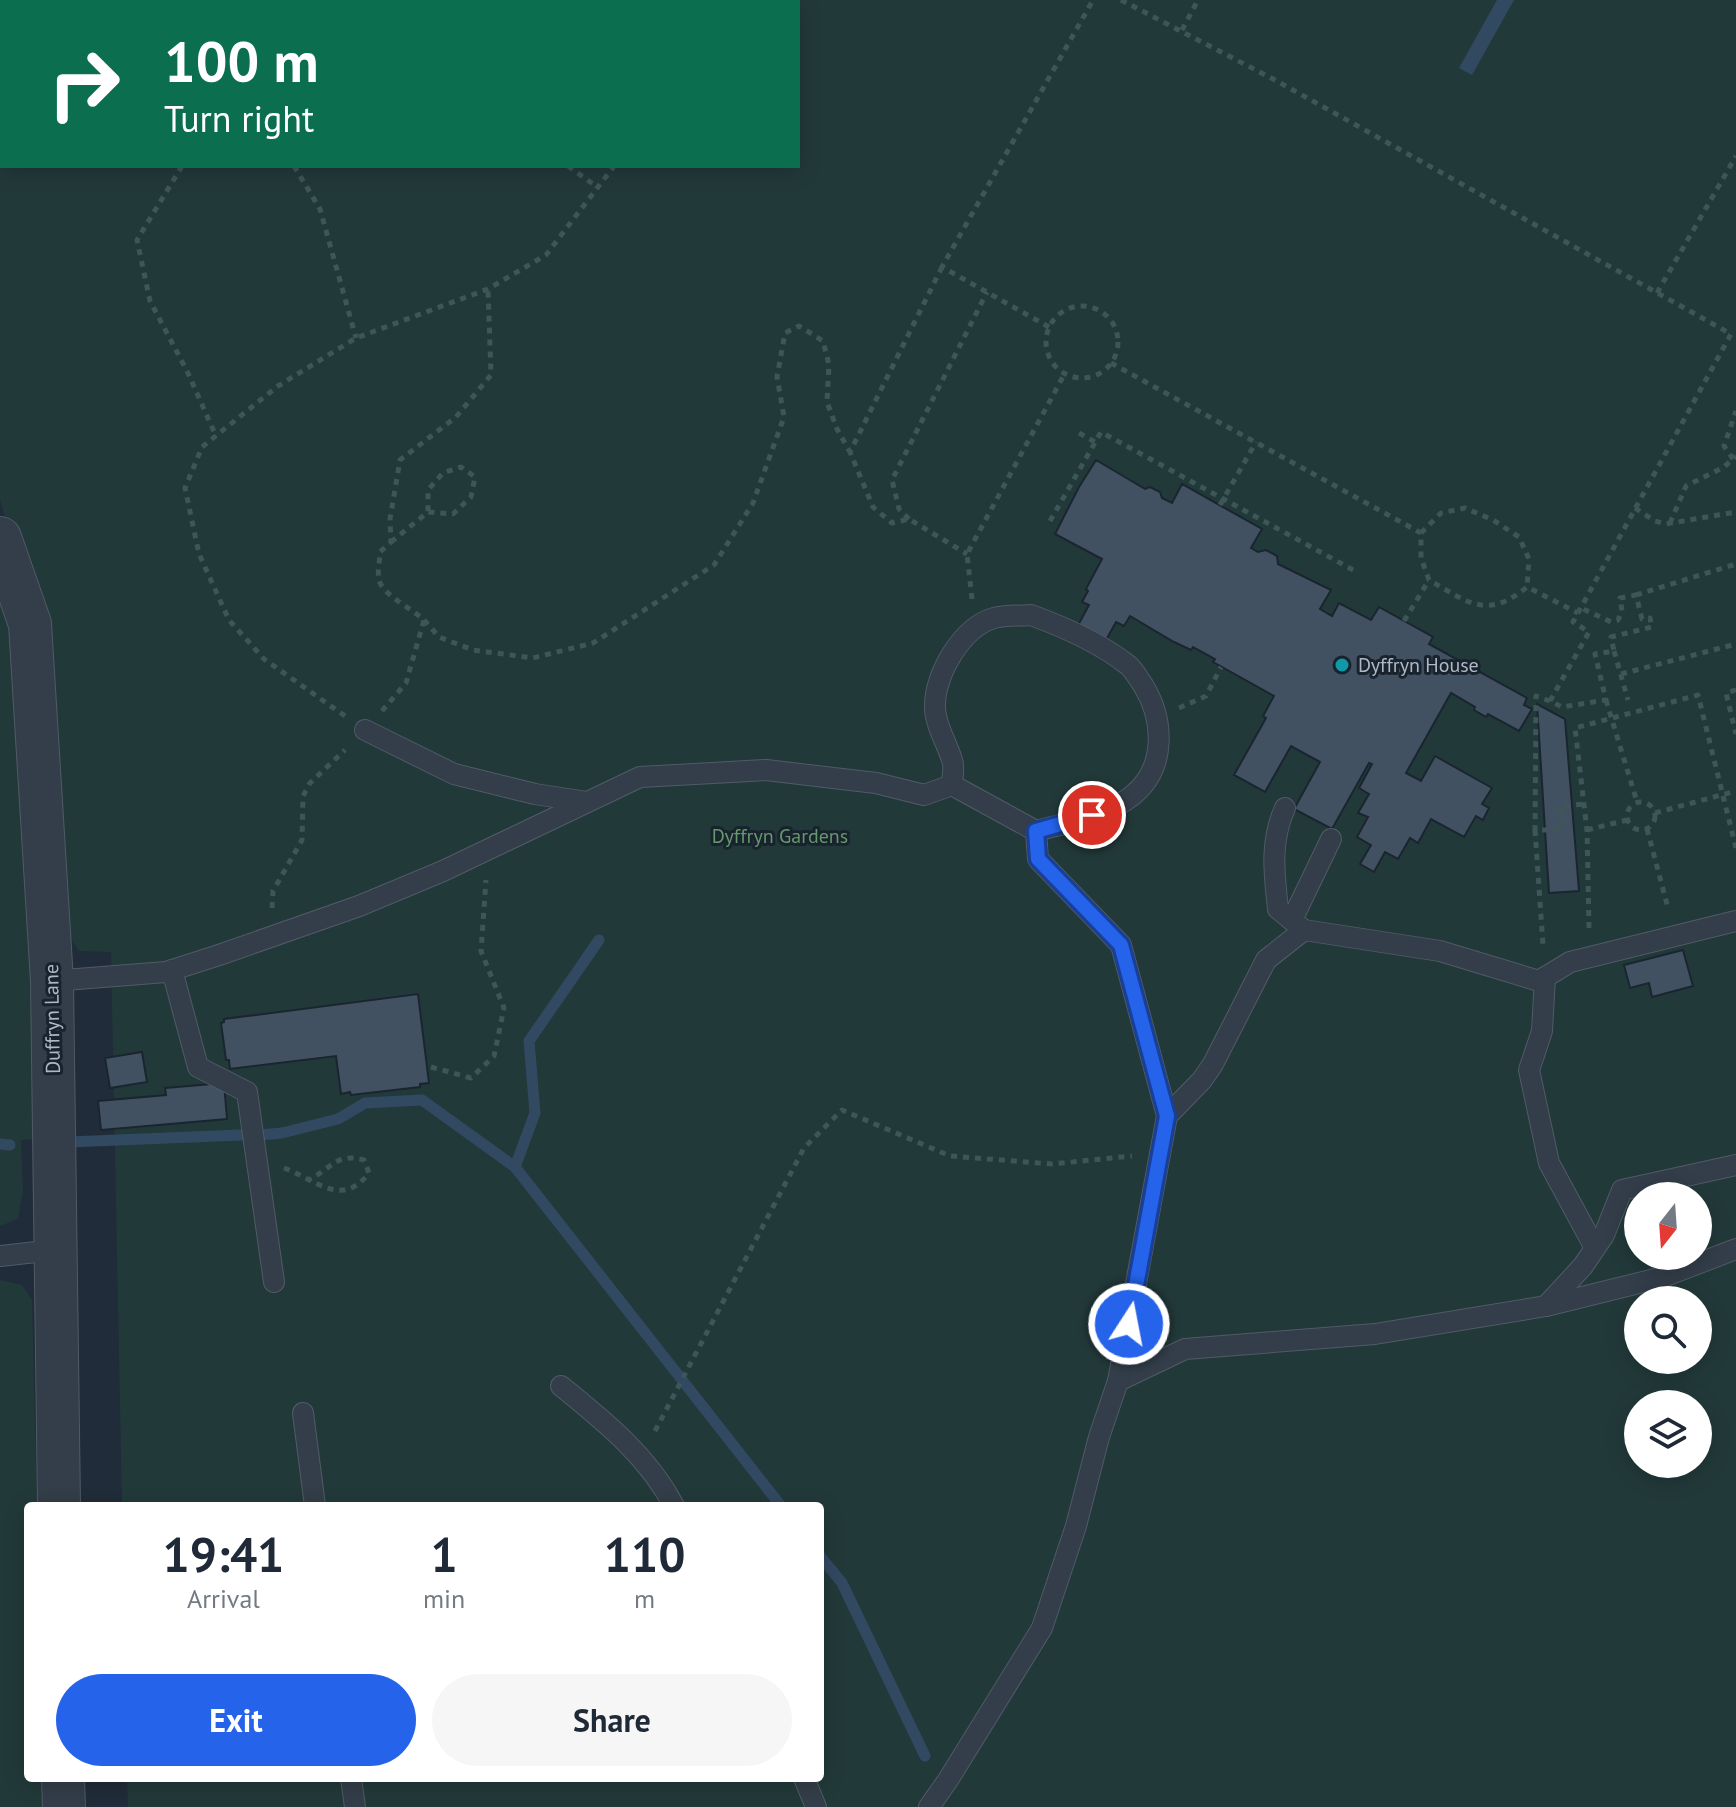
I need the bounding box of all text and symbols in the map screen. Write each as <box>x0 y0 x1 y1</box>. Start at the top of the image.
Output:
text: 100 m <box>164 25 319 97</box>
icon: right <box>32 32 136 136</box>
text: Turn right <box>164 95 314 142</box>
place label: Dyffryn House <box>1358 652 1479 678</box>
marker: Dyffryn House <box>1333 656 1351 674</box>
pin <box>1058 781 1126 849</box>
icon: arrive <box>1070 793 1114 837</box>
park label: Dyffryn Gardens <box>712 823 848 849</box>
street label: Duffryn Lane <box>38 964 66 1074</box>
north arrow <box>1624 1182 1712 1270</box>
map controls <box>1624 1182 1712 1478</box>
position arrow <box>1087 1282 1171 1366</box>
button: search <box>1624 1286 1712 1374</box>
button: layers <box>1624 1390 1712 1478</box>
text: 19:41 <box>163 1523 284 1585</box>
text: 1 <box>430 1523 458 1585</box>
text: 110 <box>604 1523 685 1585</box>
text: Arrival <box>187 1582 260 1615</box>
text: min <box>423 1582 465 1615</box>
text: m <box>634 1582 655 1615</box>
button: Exit <box>56 1674 416 1766</box>
button: Share <box>432 1674 792 1766</box>

